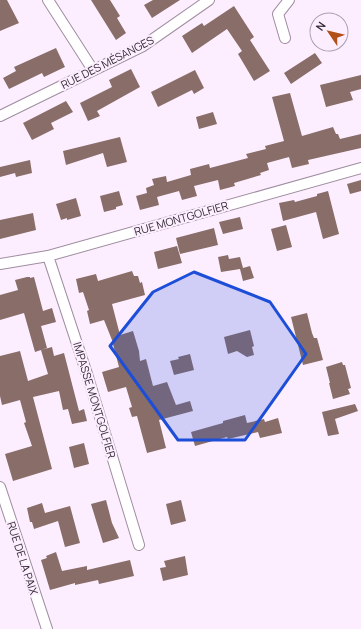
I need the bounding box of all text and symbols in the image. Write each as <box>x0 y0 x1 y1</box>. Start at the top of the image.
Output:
north arrow <box>309 12 349 52</box>
text: N <box>312 18 329 34</box>
street label: RUE DES MÉSANGES <box>58 32 156 92</box>
street label: RUE MONTGOLFIER <box>132 197 230 239</box>
street label: IMPASSE MONTGOLFIER <box>70 340 120 460</box>
street label: RUE DE LA PAIX <box>4 520 42 597</box>

